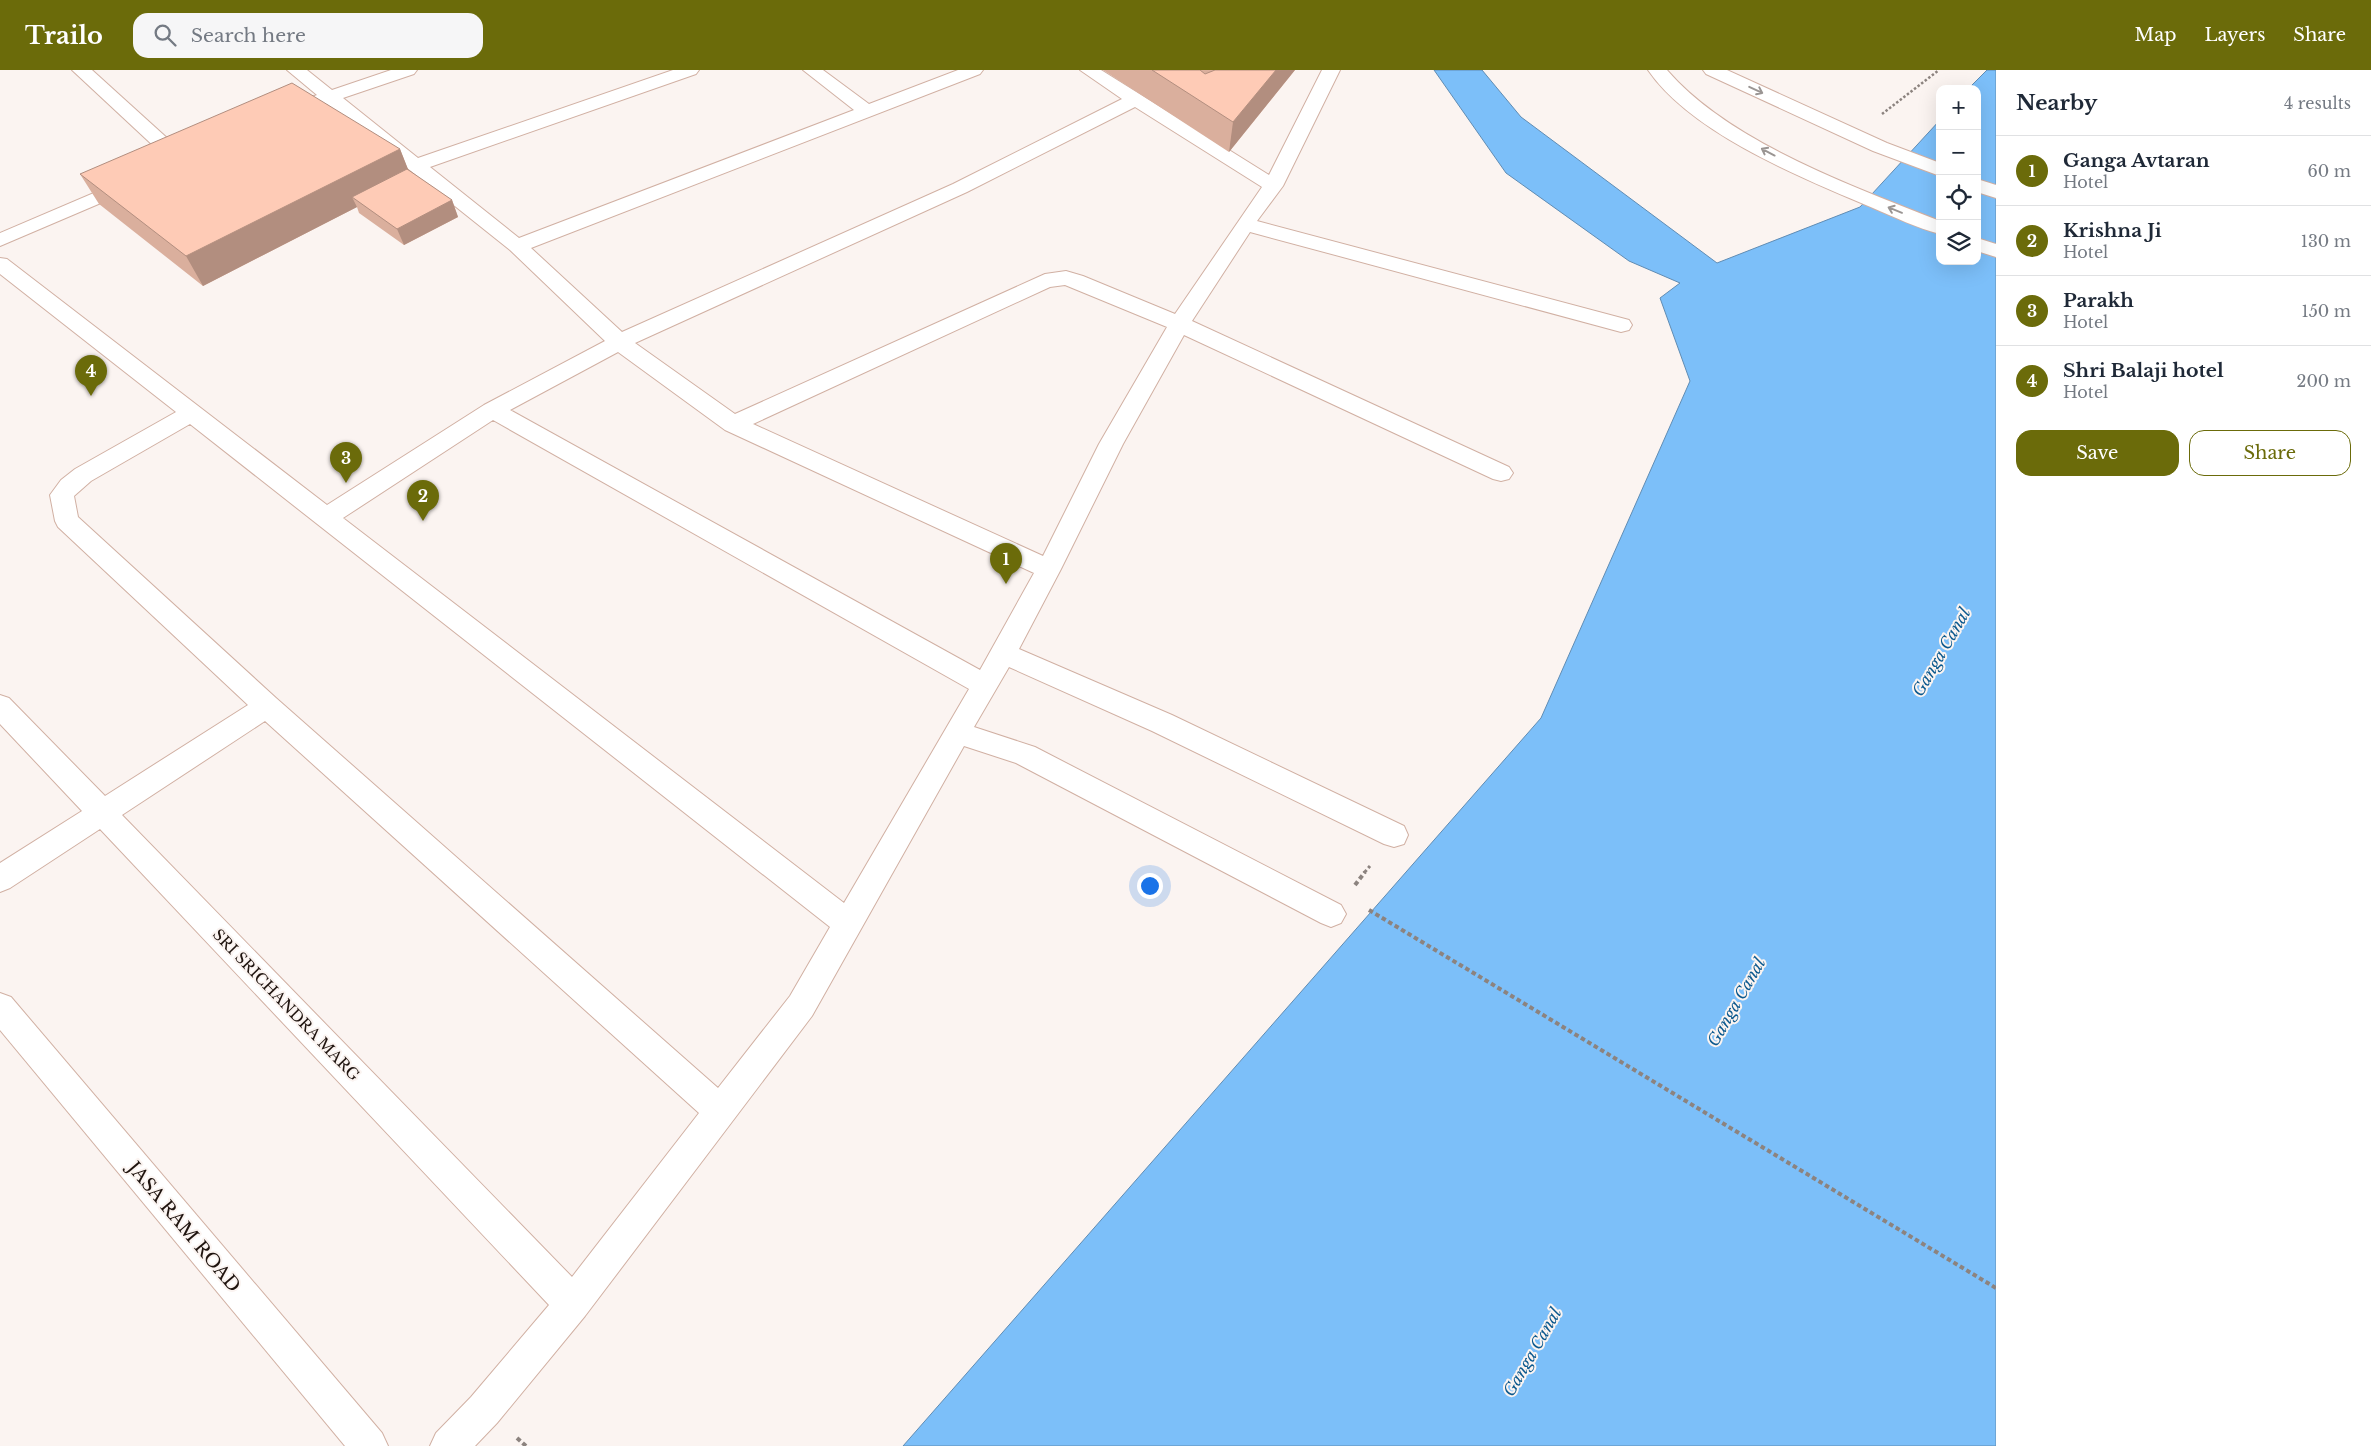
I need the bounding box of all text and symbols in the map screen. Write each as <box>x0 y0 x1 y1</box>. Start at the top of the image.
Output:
search box <box>133 13 483 58</box>
text: Trailo <box>25 21 103 50</box>
icon: search <box>151 21 179 49</box>
text: Search here <box>191 24 306 47</box>
text: Map <box>2135 24 2176 46</box>
text: Layers <box>2204 24 2265 46</box>
text: Share <box>2293 24 2346 46</box>
map controls <box>1936 85 1981 265</box>
button: + <box>1936 85 1981 130</box>
one-way arrow <box>1748 86 1763 96</box>
text: Nearby <box>2016 90 2097 116</box>
text: 4 results <box>2284 93 2351 113</box>
button: − <box>1936 130 1981 175</box>
one-way arrow <box>1761 147 1776 157</box>
text: Ganga Avtaran <box>2063 149 2210 172</box>
text: 1 <box>2029 161 2035 181</box>
text: 60 m <box>2308 161 2351 181</box>
text: Hotel <box>2063 172 2108 192</box>
button: locate <box>1936 175 1981 220</box>
one-way arrow <box>1888 204 1903 214</box>
text: Krishna Ji <box>2063 219 2162 242</box>
button: layers <box>1936 220 1981 265</box>
text: 2 <box>2027 231 2037 251</box>
text: 130 m <box>2301 231 2351 251</box>
text: Hotel <box>2063 242 2108 262</box>
text: Parakh <box>2063 289 2134 312</box>
text: 3 <box>2027 301 2037 321</box>
text: 150 m <box>2302 301 2351 321</box>
text: Hotel <box>2063 312 2108 332</box>
pin: 4 <box>75 355 107 396</box>
text: Shri Balaji hotel <box>2063 359 2224 382</box>
text: 4 <box>2027 371 2037 391</box>
text: 200 m <box>2297 371 2351 391</box>
text: Hotel <box>2063 382 2108 402</box>
button: Save <box>2016 430 2179 476</box>
button: Share <box>2189 430 2351 476</box>
pin: 3 <box>330 442 362 483</box>
pin: 2 <box>407 480 439 521</box>
pin: 1 <box>990 543 1022 584</box>
water label: Ganga Canal <box>1908 603 1975 700</box>
your location <box>1137 873 1163 899</box>
street label: SRI SRICHANDRA MARG <box>209 925 364 1084</box>
water label: Ganga Canal <box>1703 953 1770 1050</box>
street label: JASA RAM ROAD <box>122 1156 245 1297</box>
water label: Ganga Canal <box>1499 1303 1566 1400</box>

